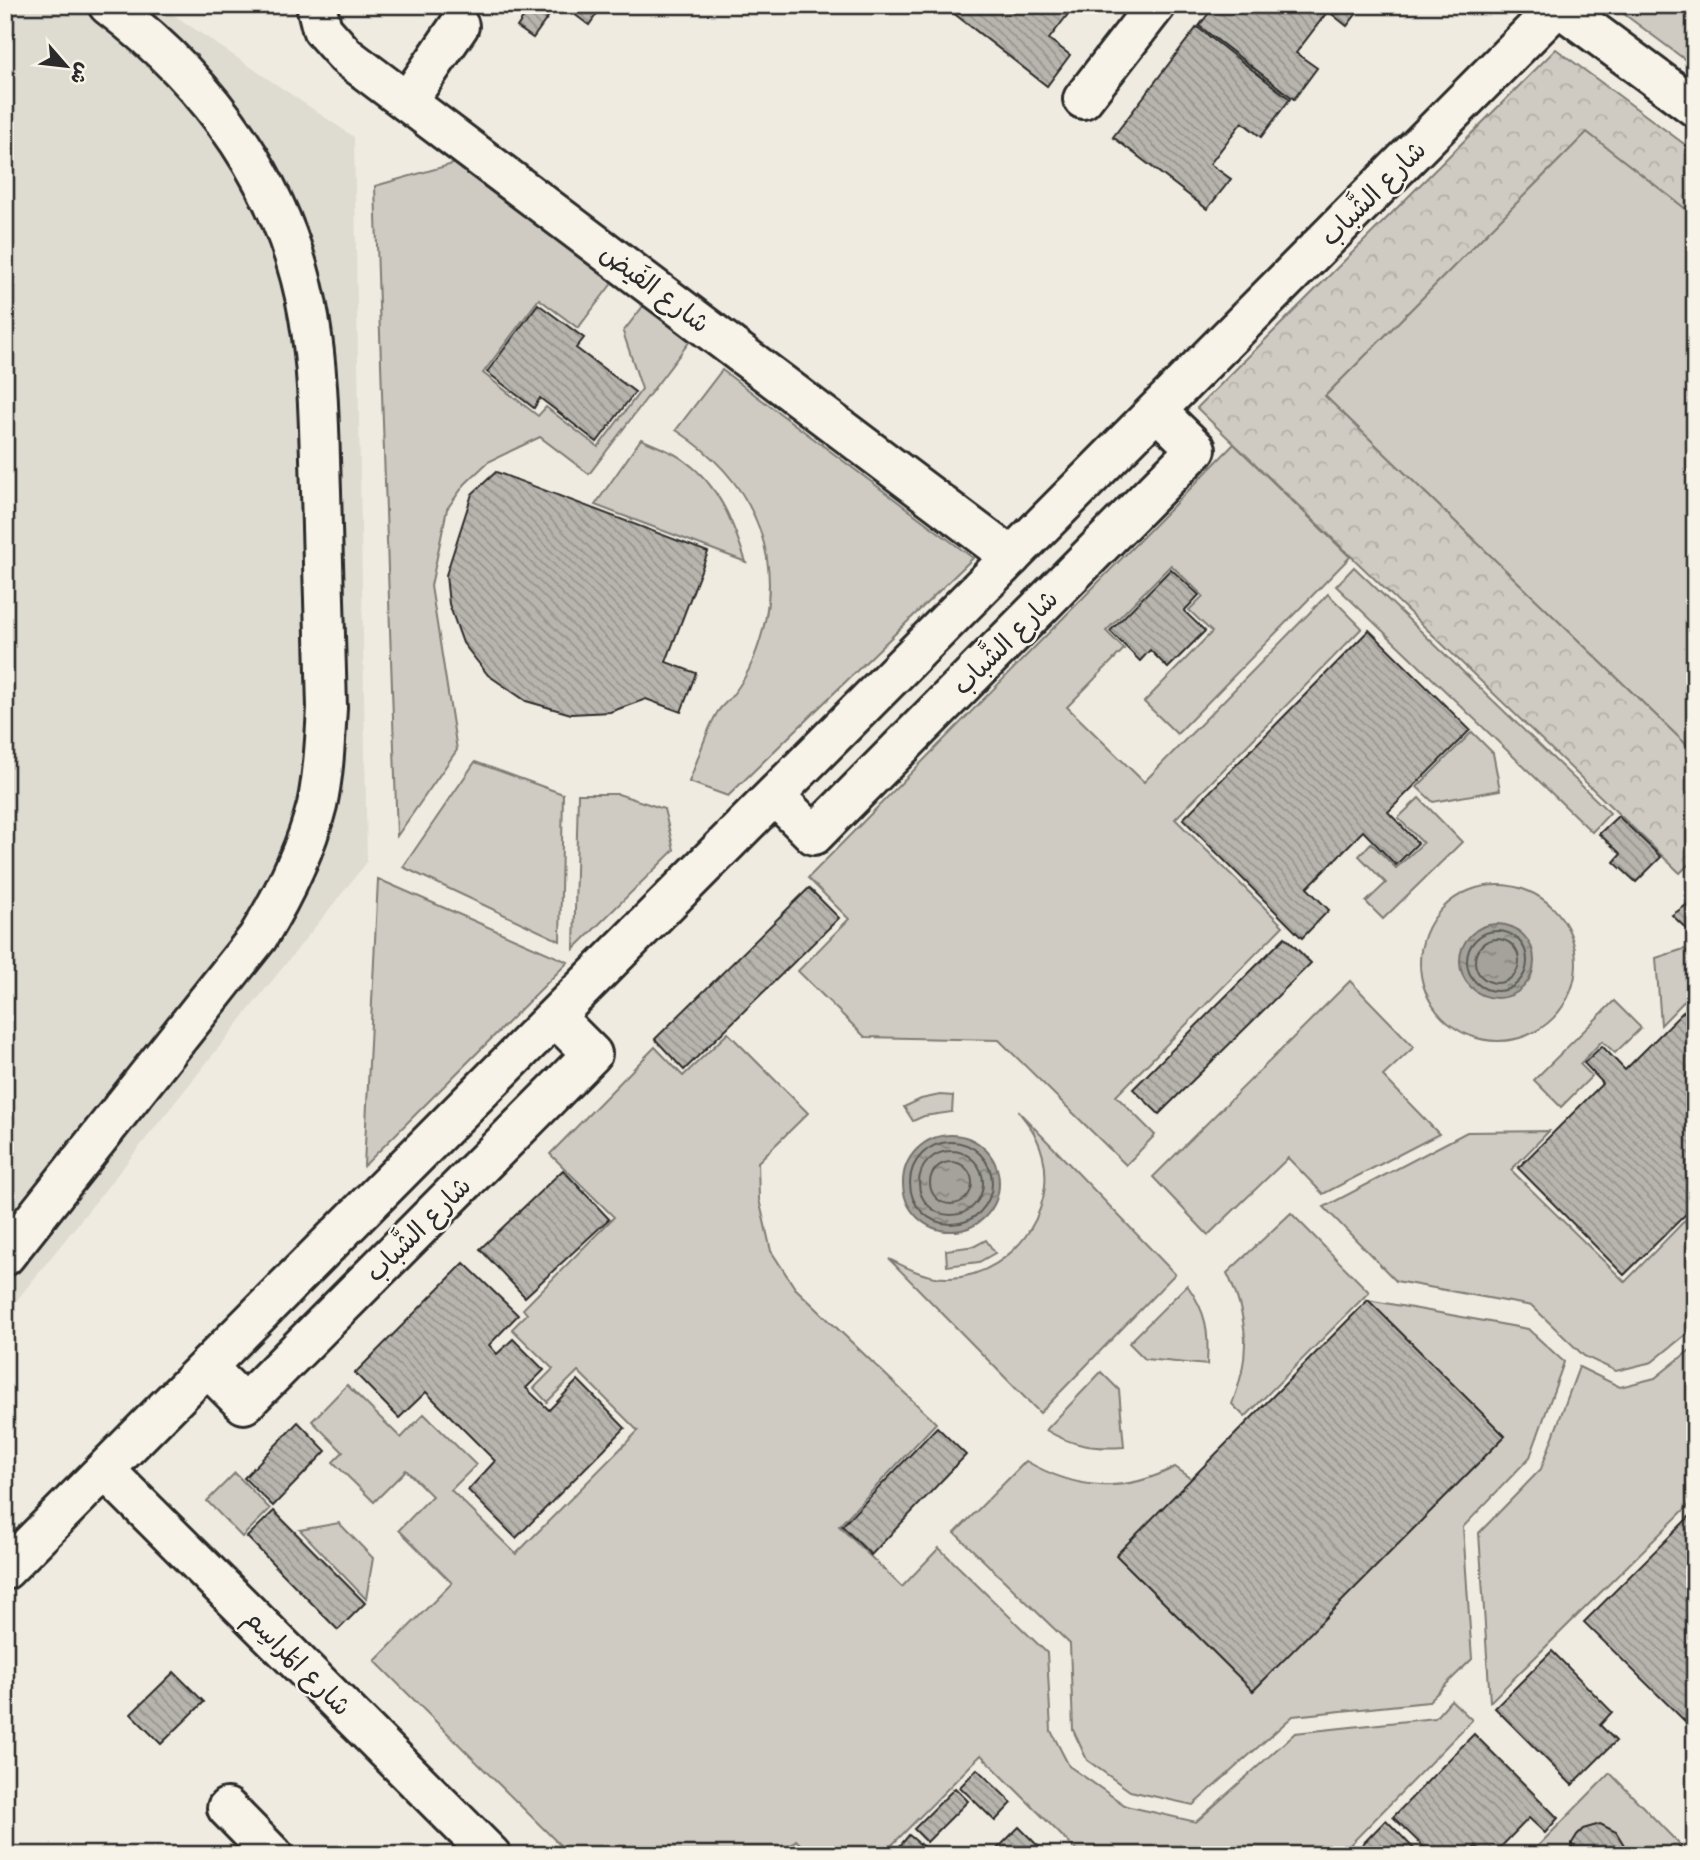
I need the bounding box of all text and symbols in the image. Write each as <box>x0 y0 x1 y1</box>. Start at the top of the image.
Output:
north arrow <box>32 32 102 102</box>
text: ش <box>61 57 100 91</box>
street label: شارع الشَّباب <box>1309 129 1437 257</box>
street label: شارع الفَيض <box>590 231 720 345</box>
street label: شارع الشَّباب <box>941 578 1069 706</box>
street label: شارع الشَّباب <box>354 1165 482 1293</box>
street label: شارع المَراسِم <box>233 1597 363 1727</box>

